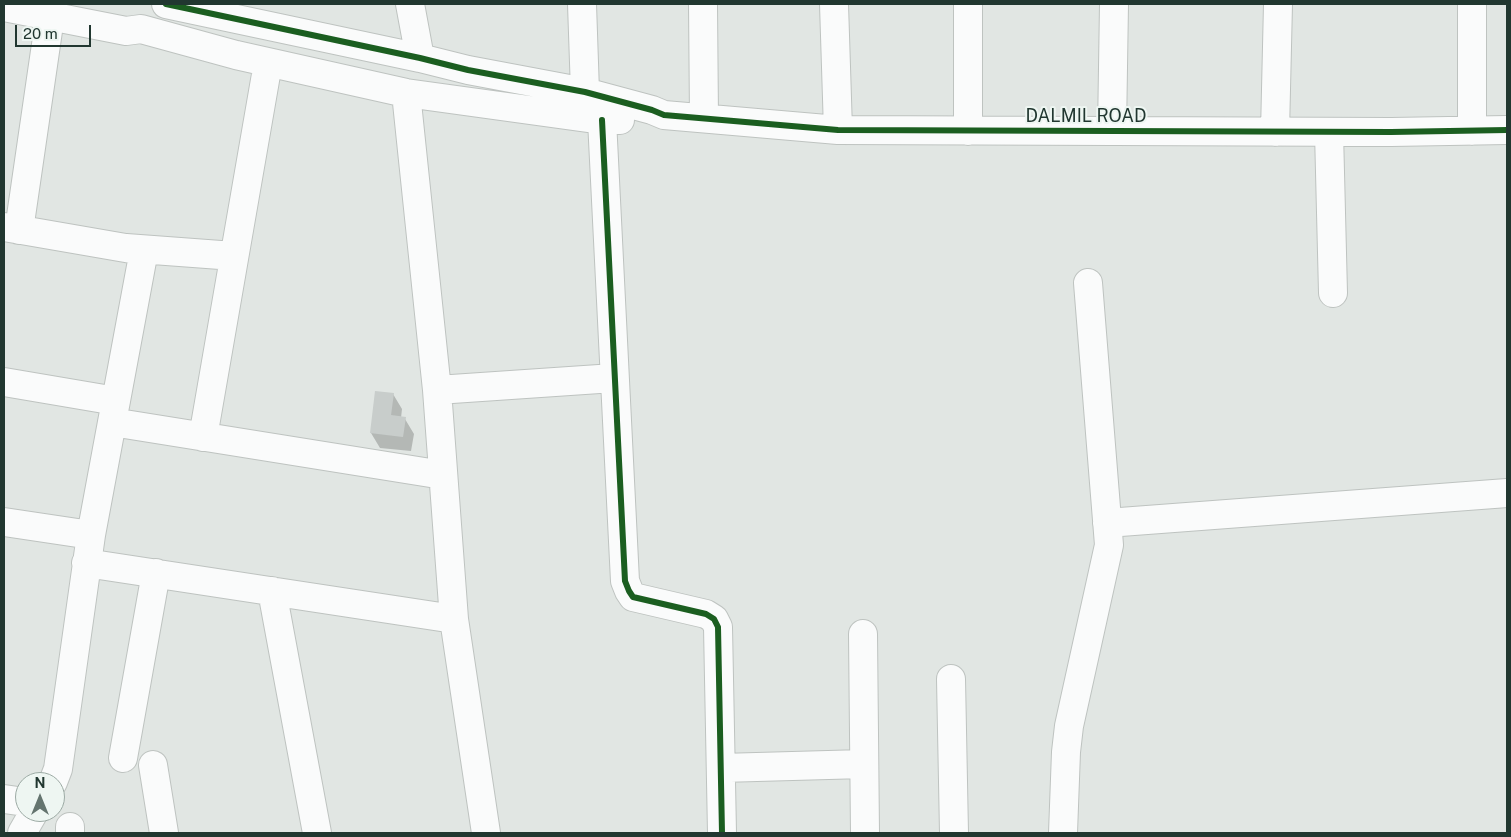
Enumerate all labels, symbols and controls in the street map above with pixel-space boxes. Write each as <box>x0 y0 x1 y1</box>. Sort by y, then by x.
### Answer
scale bar <box>18 15 94 47</box>
text: 20 m <box>23 25 58 42</box>
street label: DALMIL ROAD <box>1026 105 1146 127</box>
north arrow <box>15 772 65 822</box>
text: N <box>35 775 45 791</box>

